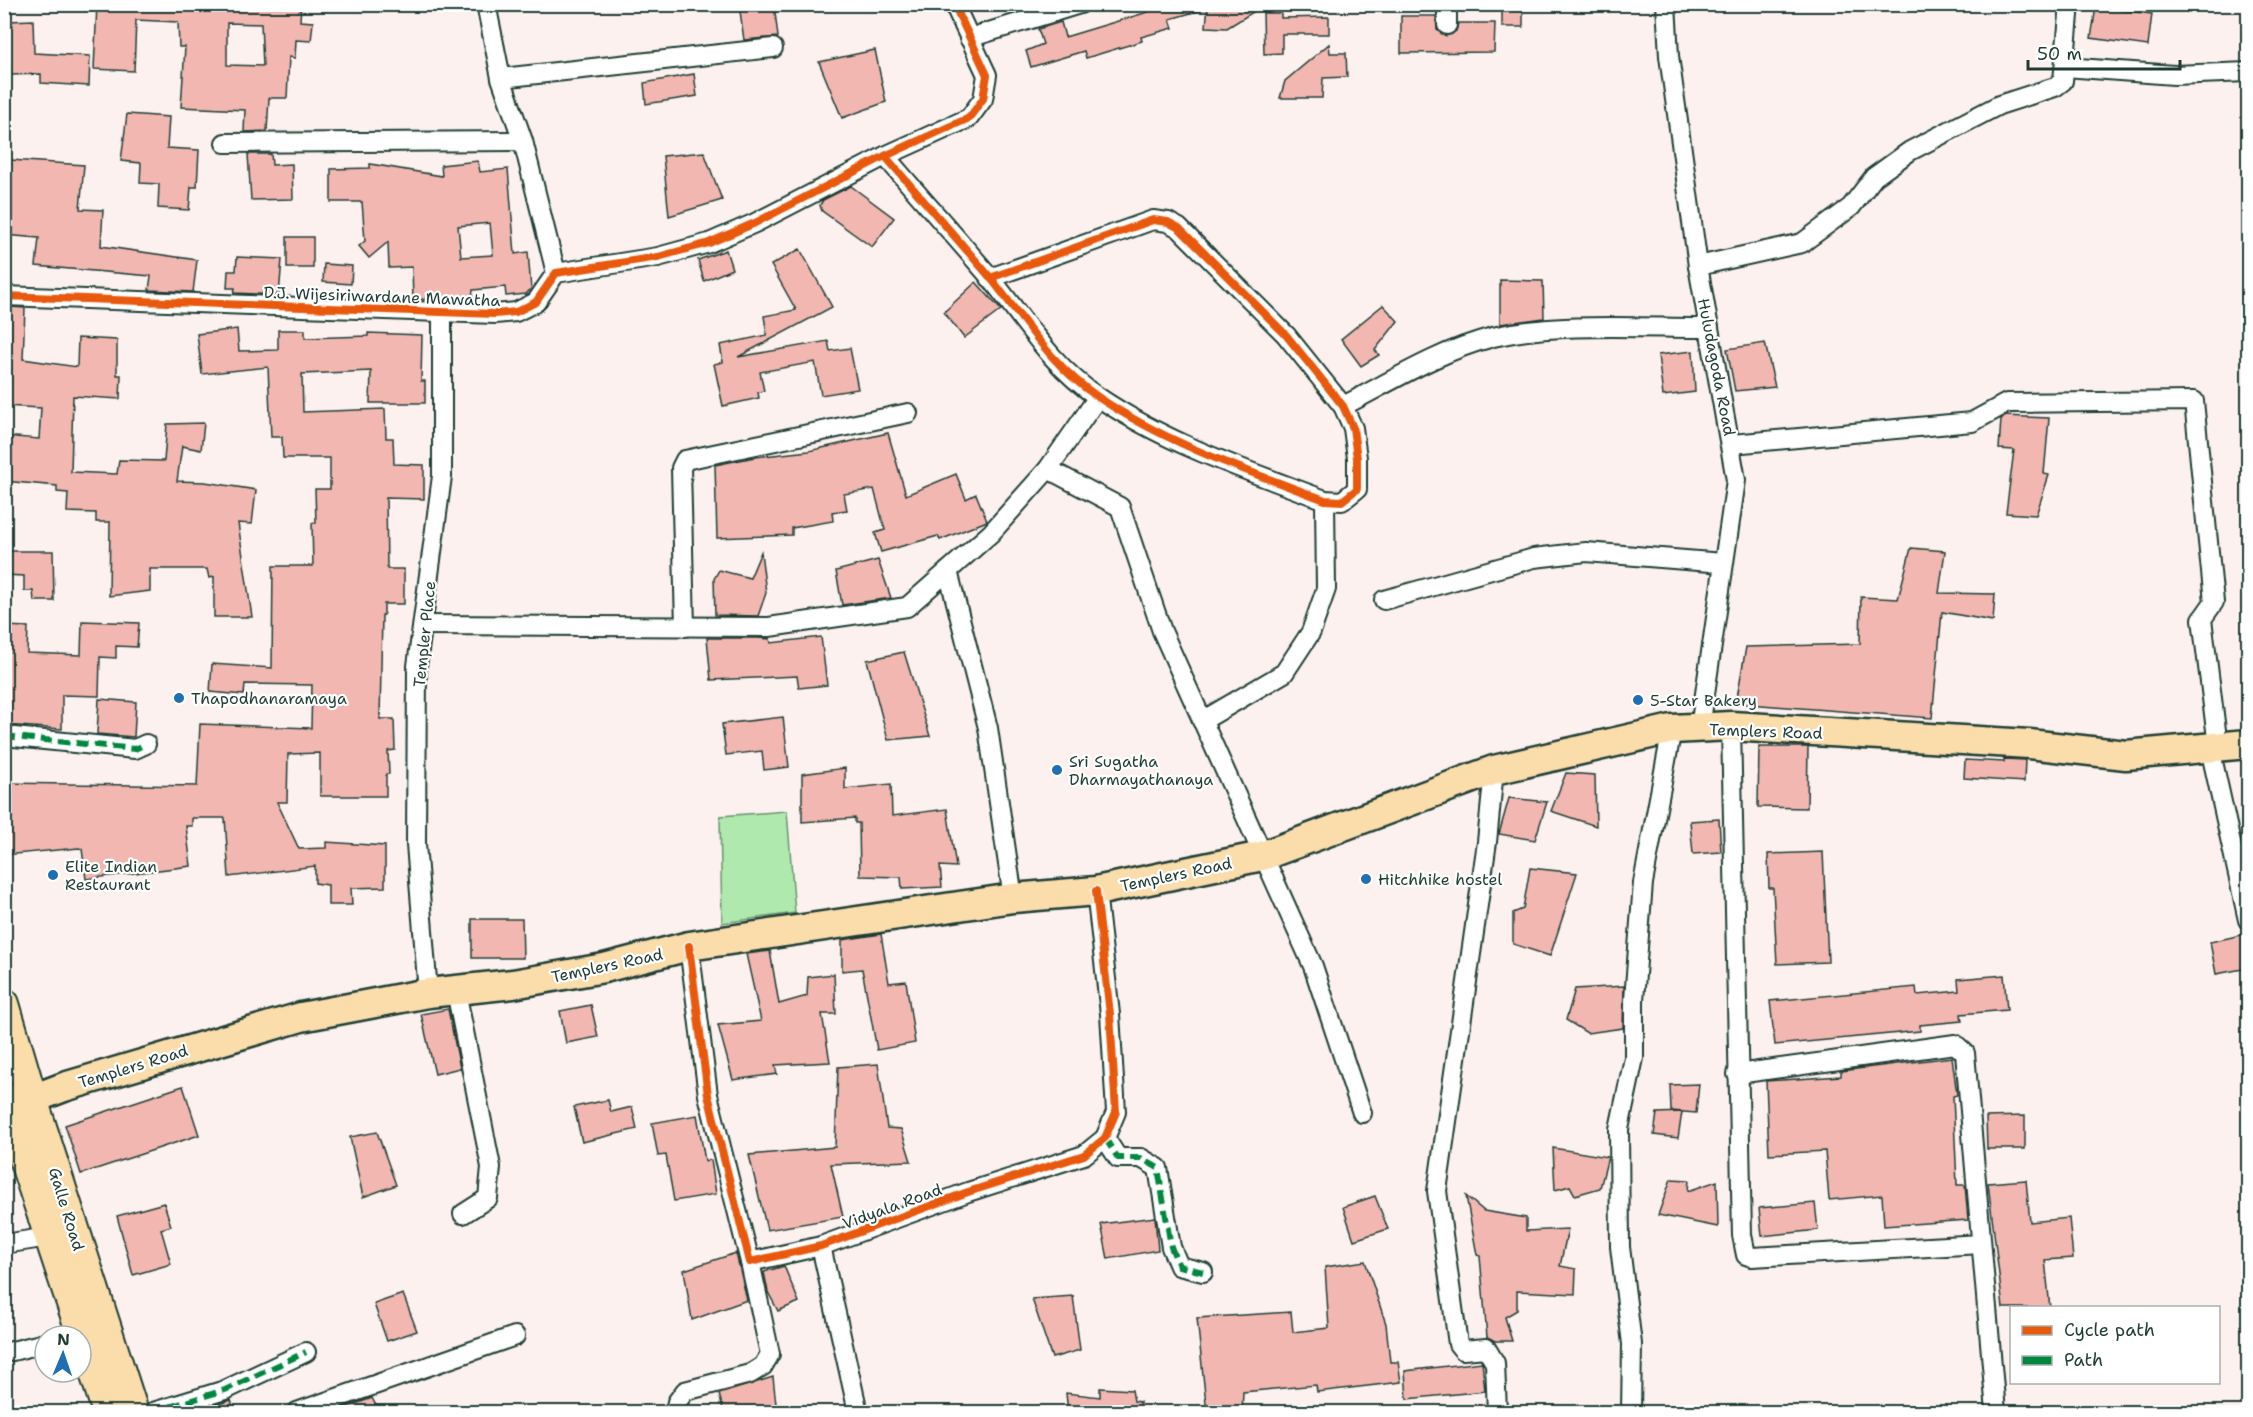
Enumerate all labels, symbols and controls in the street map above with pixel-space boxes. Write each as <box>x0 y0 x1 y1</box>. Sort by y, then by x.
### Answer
scale bar <box>2028 33 2180 71</box>
text: 50 m <box>2037 42 2082 66</box>
street label: D.J. Wijesiriwardane Mawatha <box>263 282 501 311</box>
street label: Huludagoda Road <box>1693 297 1740 438</box>
street label: Templer Place <box>408 580 441 688</box>
place label: Thapodhanaramaya <box>191 688 347 709</box>
place label: 5-Star Bakery <box>1650 690 1757 711</box>
marker: Thapodhanaramaya <box>172 691 186 705</box>
marker: 5-Star Bakery <box>1631 693 1645 707</box>
street label: Templers Road <box>1709 719 1823 744</box>
place label: Sri Sugatha Dharmayathanaya <box>1069 751 1213 790</box>
marker: Sri Sugatha Dharmayathanaya <box>1050 763 1064 777</box>
street label: Templers Road <box>1118 852 1234 897</box>
place label: Elite Indian Restaurant <box>65 856 157 895</box>
marker: Elite Indian Restaurant <box>46 868 60 882</box>
place label: Hitchhike hostel <box>1378 869 1503 890</box>
marker: Hitchhike hostel <box>1359 872 1373 886</box>
street label: Templers Road <box>549 943 665 988</box>
street label: Templers Road <box>76 1040 190 1093</box>
street label: Galle Road <box>44 1165 89 1253</box>
street label: Vidyala Road <box>840 1179 945 1234</box>
legend <box>2010 1306 2220 1384</box>
text: Cycle path <box>2064 1318 2155 1342</box>
north arrow <box>33 1324 93 1384</box>
text: N <box>57 1329 70 1350</box>
text: Path <box>2064 1348 2103 1372</box>

